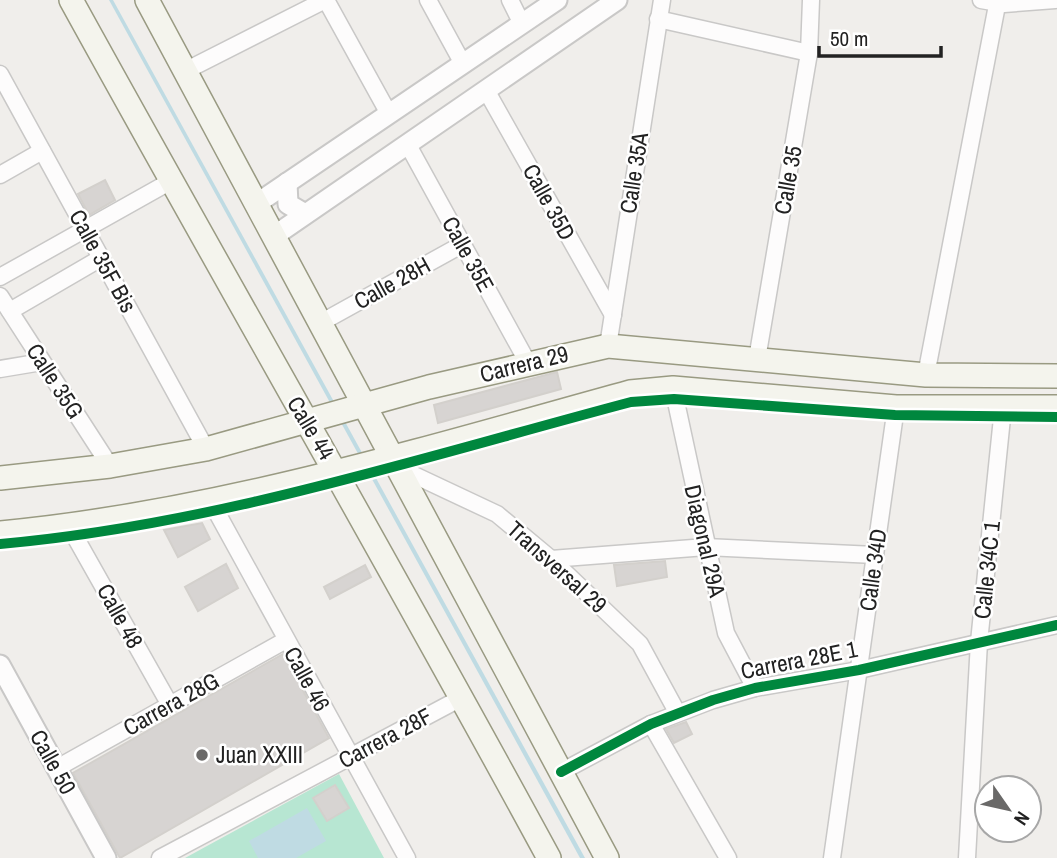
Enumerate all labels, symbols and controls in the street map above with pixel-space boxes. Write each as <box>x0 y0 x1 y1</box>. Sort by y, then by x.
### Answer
scale bar <box>819 14 942 58</box>
text: 50 m <box>830 24 868 53</box>
street label: Calle 35A <box>612 130 655 216</box>
street label: Calle 35 <box>766 143 809 217</box>
street label: Calle 35D <box>516 158 583 245</box>
street label: Calle 35F Bis <box>62 204 144 318</box>
street label: Calle 35E <box>435 210 502 297</box>
street label: Calle 28H <box>348 249 435 316</box>
street label: Calle 35G <box>20 337 91 424</box>
street label: Carrera 29 <box>476 338 571 389</box>
street label: Calle 44 <box>280 390 343 466</box>
street label: Diagonal 29A <box>678 482 734 600</box>
street label: Transversal 29 <box>501 514 614 620</box>
street label: Calle 34C 1 <box>966 519 1007 621</box>
street label: Calle 34D <box>851 527 894 613</box>
street label: Calle 48 <box>90 578 151 654</box>
street label: Carrera 28E 1 <box>738 633 861 686</box>
street label: Calle 46 <box>277 641 338 717</box>
street label: Carrera 28G <box>117 665 224 743</box>
street label: Carrera 28F <box>333 700 437 775</box>
street label: Calle 50 <box>23 724 84 800</box>
place label: Juan XXIII <box>216 739 303 770</box>
marker: Juan XXIII <box>194 747 210 763</box>
north arrow <box>973 774 1043 844</box>
text: N <box>1008 807 1036 830</box>

